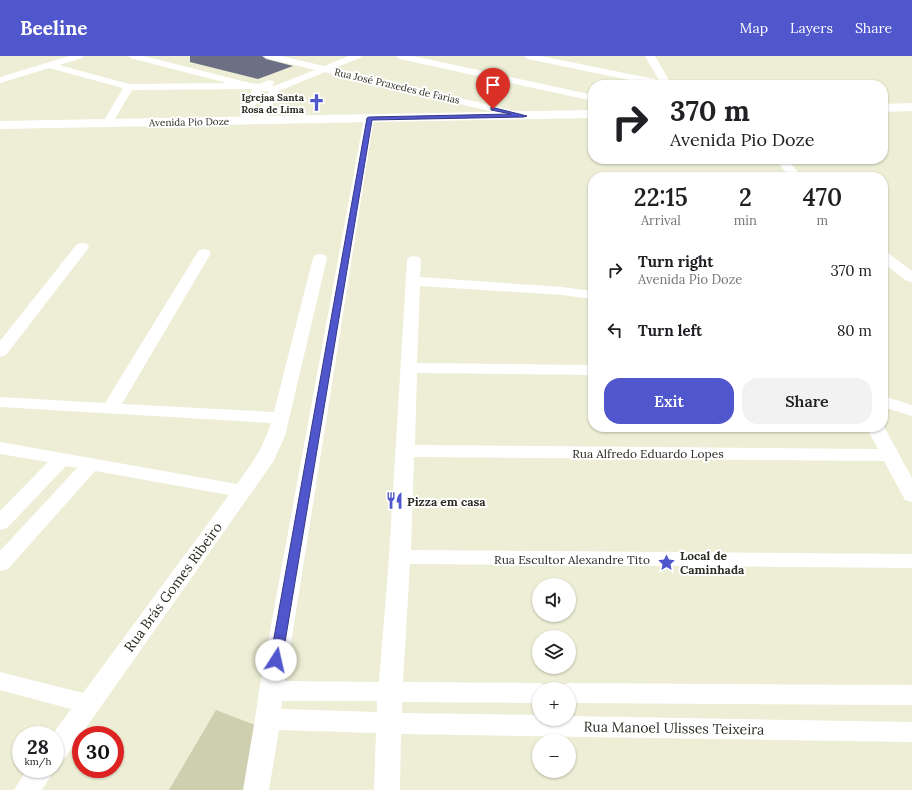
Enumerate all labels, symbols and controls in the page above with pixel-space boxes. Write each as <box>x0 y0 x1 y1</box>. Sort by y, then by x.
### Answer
text: Beeline <box>20 16 88 40</box>
text: Map <box>740 19 768 37</box>
text: Layers <box>790 19 833 37</box>
text: Share <box>855 19 892 37</box>
street label: Rua José Praxedes de Farias <box>333 65 461 107</box>
pin <box>476 68 510 109</box>
icon: arrive <box>482 74 504 96</box>
place label: Igrejaa Santa Rosa de Lima <box>241 91 305 116</box>
church icon: Igrejaa Santa Rosa de Lima <box>307 93 327 113</box>
text: 370 m <box>670 93 750 129</box>
icon: right <box>604 96 656 148</box>
street label: Avenida Pio Doze <box>148 115 230 129</box>
text: Avenida Pio Doze <box>670 128 814 151</box>
text: 22:15 <box>634 182 688 213</box>
text: 2 <box>739 182 752 213</box>
text: 470 <box>803 182 842 213</box>
text: Arrival <box>641 212 681 229</box>
text: min <box>734 212 757 229</box>
text: m <box>817 212 828 229</box>
text: Turn right <box>638 252 714 271</box>
icon: right <box>604 259 626 281</box>
text: 370 m <box>830 261 872 280</box>
text: Avenida Pio Doze <box>638 271 742 288</box>
icon: left <box>604 319 626 341</box>
text: Turn left <box>638 321 702 340</box>
text: 80 m <box>837 321 872 340</box>
button: Exit <box>604 378 734 424</box>
button: Share <box>742 378 872 424</box>
street label: Rua Alfredo Eduardo Lopes <box>572 446 724 461</box>
restaurant icon: Pizza em casa <box>384 491 404 511</box>
place label: Pizza em casa <box>407 494 486 509</box>
street label: Rua Brás Gomes Ribeiro <box>120 519 226 655</box>
place label: Local de Caminhada <box>680 548 745 577</box>
street label: Rua Escultor Alexandre Tito <box>494 552 650 567</box>
place icon: Local de Caminhada <box>657 552 677 572</box>
map controls <box>532 578 576 778</box>
button: sound <box>532 578 576 622</box>
button: layers <box>532 630 576 674</box>
position arrow <box>255 639 297 681</box>
button: + <box>532 682 576 726</box>
street label: Rua Manoel Ulisses Teixeira <box>583 717 765 739</box>
speed limit sign: 30 <box>72 726 124 778</box>
text: 28 <box>27 734 49 759</box>
button: − <box>532 734 576 778</box>
text: km/h <box>24 755 52 768</box>

